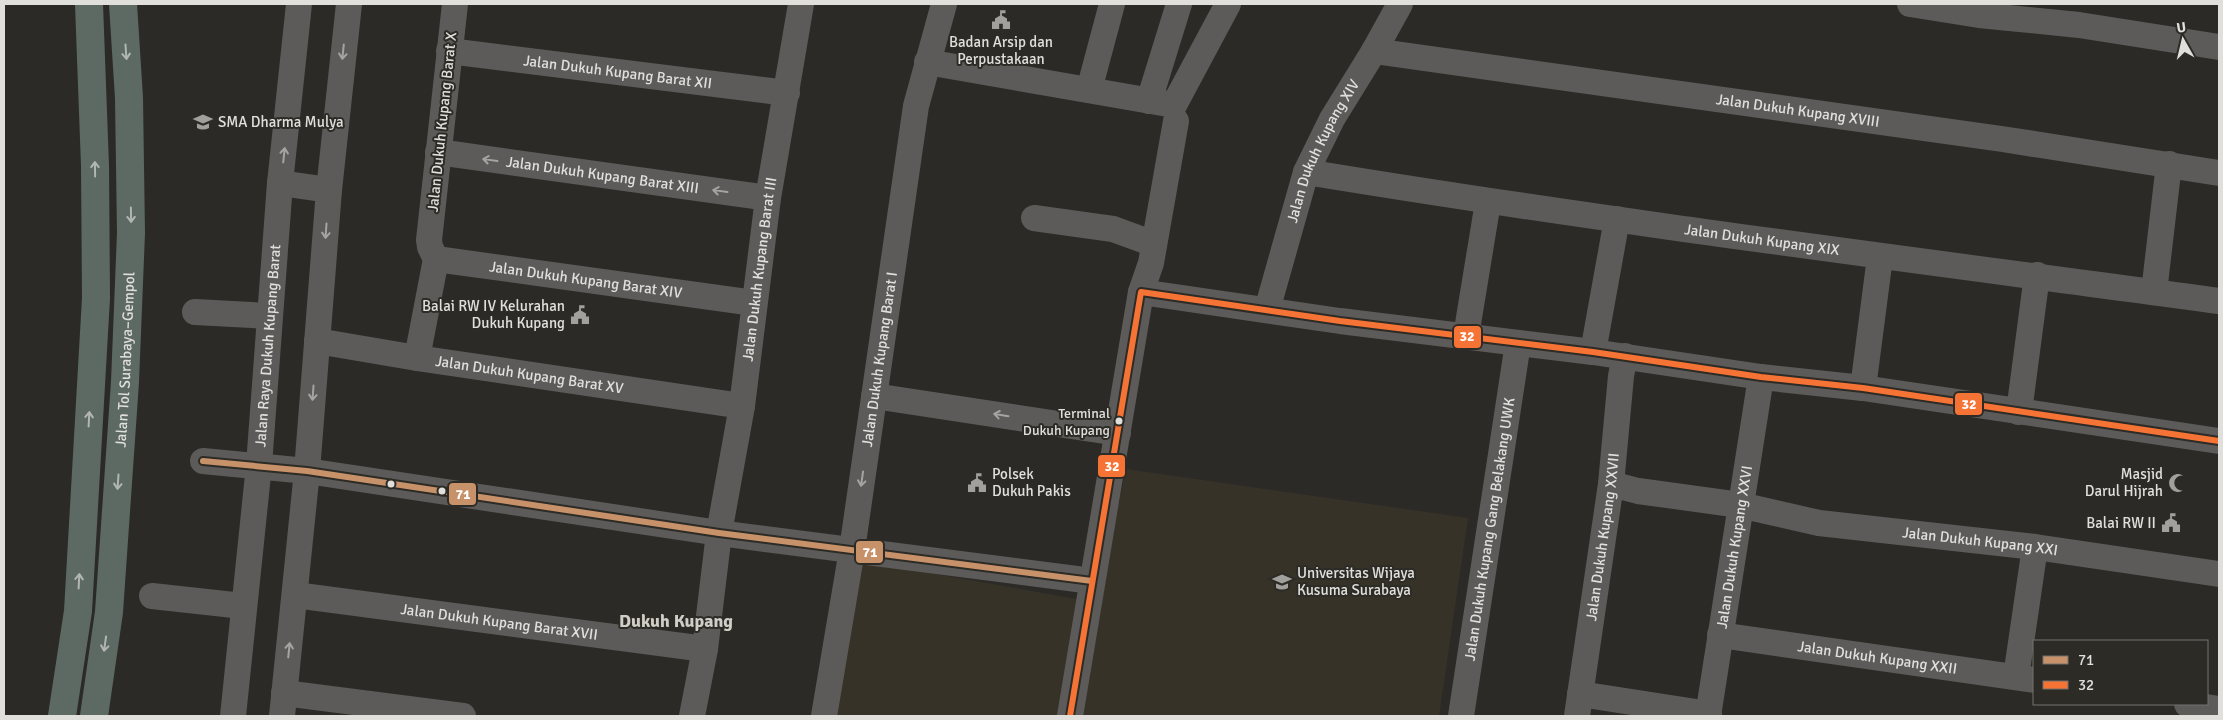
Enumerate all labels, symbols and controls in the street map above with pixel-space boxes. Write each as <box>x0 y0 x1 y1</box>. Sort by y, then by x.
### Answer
public building icon: Badan Arsip dan Perpustakaan <box>990 9 1012 31</box>
north arrow <box>2158 15 2208 65</box>
text: U <box>2175 19 2187 37</box>
street label: Jalan Dukuh Kupang Barat X <box>424 31 460 213</box>
place label: Badan Arsip dan Perpustakaan <box>949 33 1053 68</box>
one-way arrow <box>122 44 131 60</box>
one-way arrow <box>338 44 348 60</box>
street label: Jalan Dukuh Kupang Barat XII <box>522 51 713 93</box>
street label: Jalan Dukuh Kupang XIV <box>1283 76 1363 225</box>
street label: Jalan Dukuh Kupang XVIII <box>1715 90 1881 131</box>
school or university icon: SMA Dharma Mulya <box>192 111 214 133</box>
place label: SMA Dharma Mulya <box>218 113 344 131</box>
one-way arrow <box>279 148 289 164</box>
street label: Jalan Dukuh Kupang Barat XIII <box>505 153 700 197</box>
one-way arrow <box>482 154 498 164</box>
one-way arrow <box>90 162 100 178</box>
street label: Jalan Dukuh Kupang Barat III <box>739 176 780 362</box>
one-way arrow <box>712 186 728 196</box>
one-way arrow <box>126 207 135 223</box>
street label: Jalan Dukuh Kupang XIX <box>1683 220 1841 259</box>
one-way arrow <box>321 223 330 239</box>
street label: Jalan Raya Dukuh Kupang Barat <box>251 244 284 448</box>
street label: Jalan Dukuh Kupang Barat XIV <box>488 257 683 302</box>
street label: Jalan Tol Surabaya–Gempol <box>111 271 138 448</box>
street label: Jalan Dukuh Kupang Barat I <box>858 271 901 448</box>
place label: Balai RW IV Kelurahan Dukuh Kupang <box>422 297 565 332</box>
public building icon: Balai RW IV Kelurahan Dukuh Kupang <box>569 304 591 326</box>
line badge: 32 <box>1453 325 1482 349</box>
text: 32 <box>1459 328 1475 345</box>
street label: Jalan Dukuh Kupang Barat XV <box>434 352 625 397</box>
one-way arrow <box>308 385 318 401</box>
line badge: 32 <box>1954 392 1983 416</box>
street label: Jalan Dukuh Kupang Gang Belakang UWK <box>1461 396 1519 662</box>
text: 32 <box>1961 396 1977 413</box>
place label: Terminal Dukuh Kupang <box>1023 405 1110 439</box>
one-way arrow <box>993 410 1009 420</box>
one-way arrow <box>85 411 94 427</box>
marker: Terminal Dukuh Kupang <box>1114 416 1124 426</box>
street label: Jalan Dukuh Kupang XXVII <box>1582 452 1623 622</box>
line badge: 32 <box>1097 454 1126 478</box>
text: 32 <box>1104 458 1120 475</box>
street label: Jalan Dukuh Kupang XXVI <box>1713 464 1756 630</box>
place label: Polsek Dukuh Pakis <box>992 465 1071 500</box>
place label: Masjid Darul Hijrah <box>2085 465 2163 500</box>
one-way arrow <box>857 471 867 487</box>
public building icon: Polsek Dukuh Pakis <box>966 472 988 494</box>
mosque icon: Masjid Darul Hijrah <box>2167 472 2189 494</box>
one-way arrow <box>114 474 123 490</box>
unlabelled marker <box>386 479 396 489</box>
line badge: 71 <box>448 482 477 506</box>
unlabelled marker <box>437 486 447 496</box>
text: 71 <box>455 486 471 503</box>
public building icon: Balai RW II <box>2160 512 2182 534</box>
place label: Balai RW II <box>2086 514 2156 532</box>
street label: Jalan Dukuh Kupang XXI <box>1901 523 2059 559</box>
line badge: 71 <box>855 540 884 564</box>
text: 71 <box>862 544 878 561</box>
place label: Universitas Wijaya Kusuma Surabaya <box>1297 564 1415 599</box>
school or university icon: Universitas Wijaya Kusuma Surabaya <box>1271 571 1293 593</box>
one-way arrow <box>75 574 84 590</box>
street label: Jalan Dukuh Kupang Barat XVII <box>400 600 599 644</box>
district label: Dukuh Kupang <box>619 610 733 632</box>
one-way arrow <box>100 636 110 652</box>
street label: Jalan Dukuh Kupang XXII <box>1797 637 1958 678</box>
legend <box>2033 640 2208 705</box>
one-way arrow <box>284 643 294 659</box>
text: 71 <box>2078 651 2094 669</box>
text: 32 <box>2078 676 2094 694</box>

